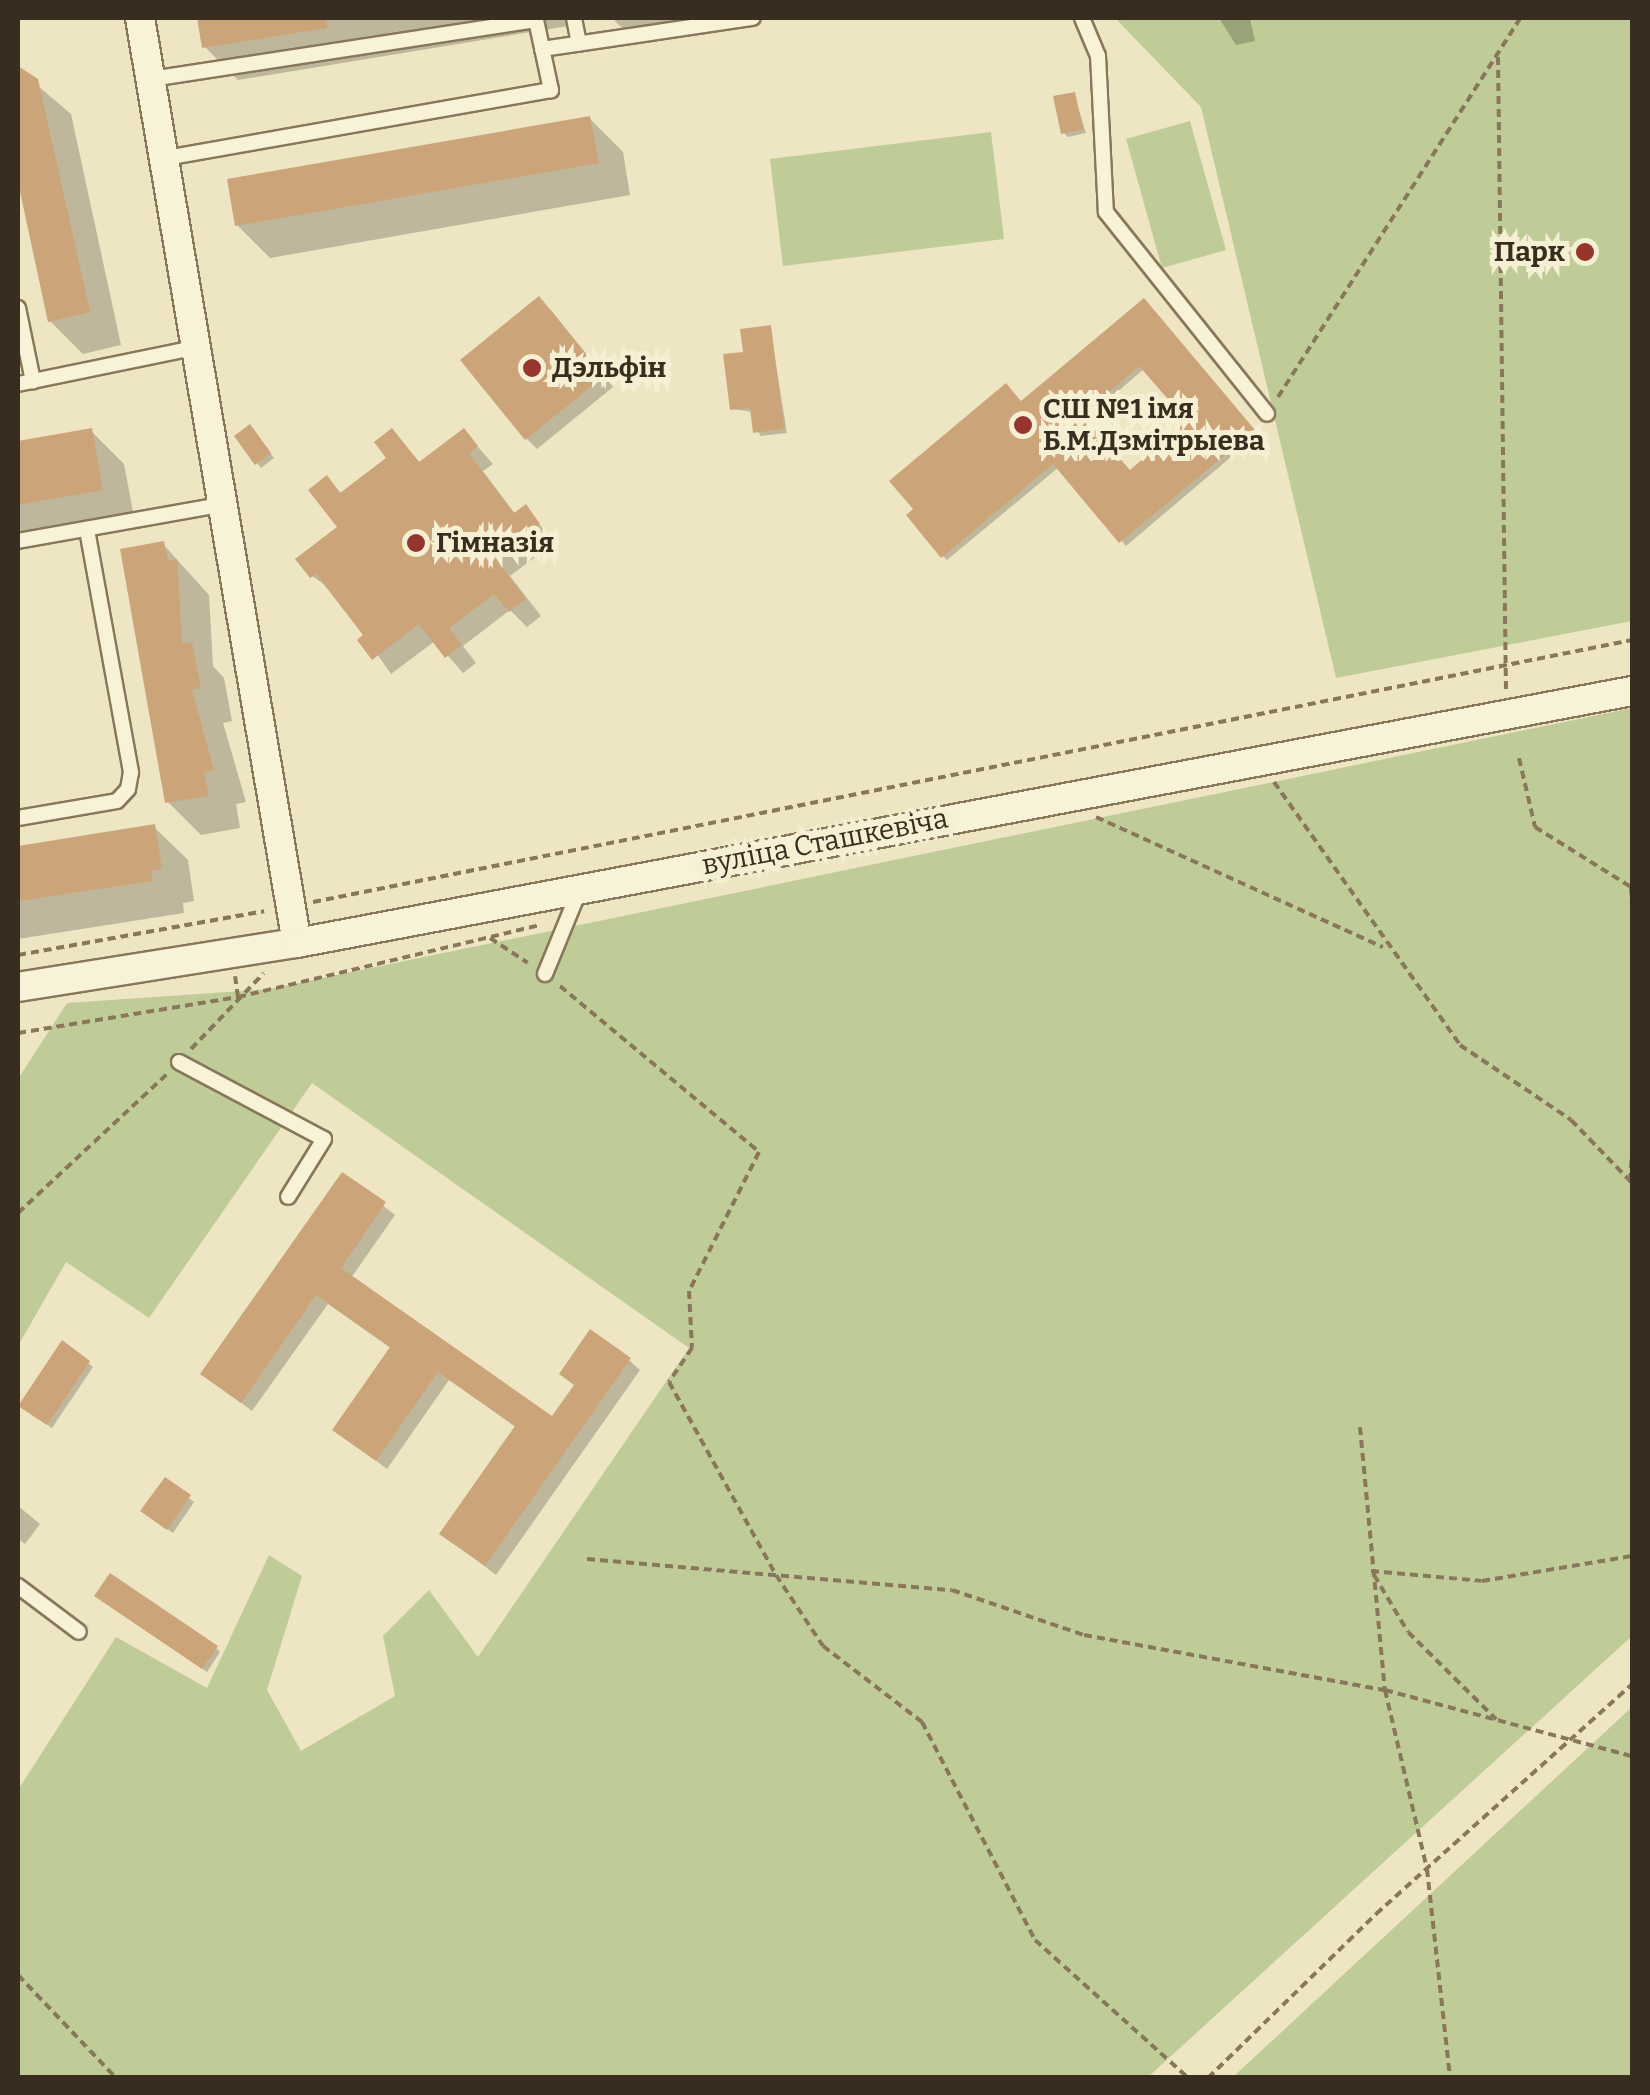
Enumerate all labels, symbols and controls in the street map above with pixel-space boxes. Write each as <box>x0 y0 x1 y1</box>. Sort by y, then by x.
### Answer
place label: Парк <box>1494 235 1565 269</box>
marker: Парк <box>1574 241 1596 263</box>
place label: Дэльфін <box>552 351 666 385</box>
marker: Дэльфін <box>521 357 543 379</box>
place label: СШ №1 імя Б.М.Дзмітрыева <box>1043 392 1265 458</box>
marker: СШ №1 імя Б.М.Дзмітрыева <box>1012 414 1034 436</box>
place label: Гімназія <box>436 526 554 560</box>
marker: Гімназія <box>405 532 427 554</box>
street label: вуліца Сташкевіча <box>699 802 951 882</box>

